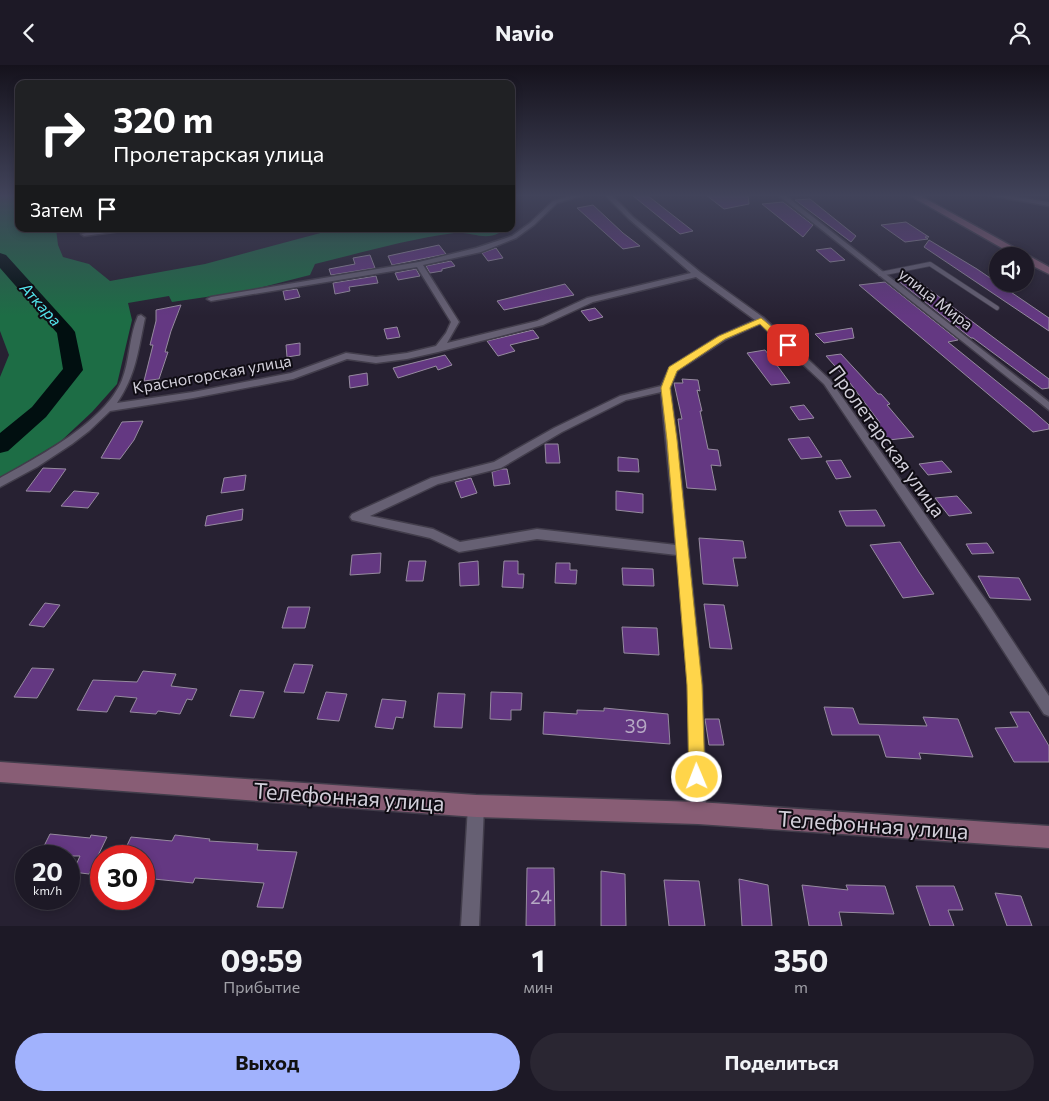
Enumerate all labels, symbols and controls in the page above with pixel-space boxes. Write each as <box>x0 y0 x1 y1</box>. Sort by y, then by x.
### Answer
icon: back <box>15 19 43 47</box>
text: Navio <box>495 19 554 46</box>
icon: person <box>1006 19 1034 47</box>
text: 320 m <box>113 97 213 140</box>
icon: right <box>30 100 95 165</box>
text: Пролетарская улица <box>113 140 324 167</box>
icon: arrive <box>93 195 121 223</box>
text: Затем <box>30 198 83 221</box>
map controls <box>989 247 1034 292</box>
button: sound <box>989 247 1034 292</box>
street label: улица Мира <box>895 264 977 333</box>
water label: Аткара <box>16 277 66 329</box>
pin <box>767 324 809 366</box>
icon: arrive <box>774 331 802 359</box>
street label: Красногорская улица <box>131 350 293 397</box>
street label: Пролетарская улица <box>824 360 950 521</box>
house number: 39 <box>625 714 647 737</box>
position arrow <box>670 750 722 802</box>
street label: Телефонная улица <box>253 776 445 817</box>
street label: Телефонная улица <box>777 804 969 845</box>
speed limit sign: 30 <box>90 845 155 910</box>
text: 20 <box>32 856 63 886</box>
text: km/h <box>33 883 62 897</box>
house number: 24 <box>530 885 552 908</box>
text: 09:59 <box>221 941 303 978</box>
text: 1 <box>531 941 545 978</box>
text: 350 <box>774 941 828 978</box>
text: Прибытие <box>223 977 300 996</box>
text: мин <box>523 977 553 996</box>
text: m <box>794 977 808 996</box>
button: Выход <box>15 1033 520 1091</box>
button: Поделиться <box>530 1033 1034 1091</box>

